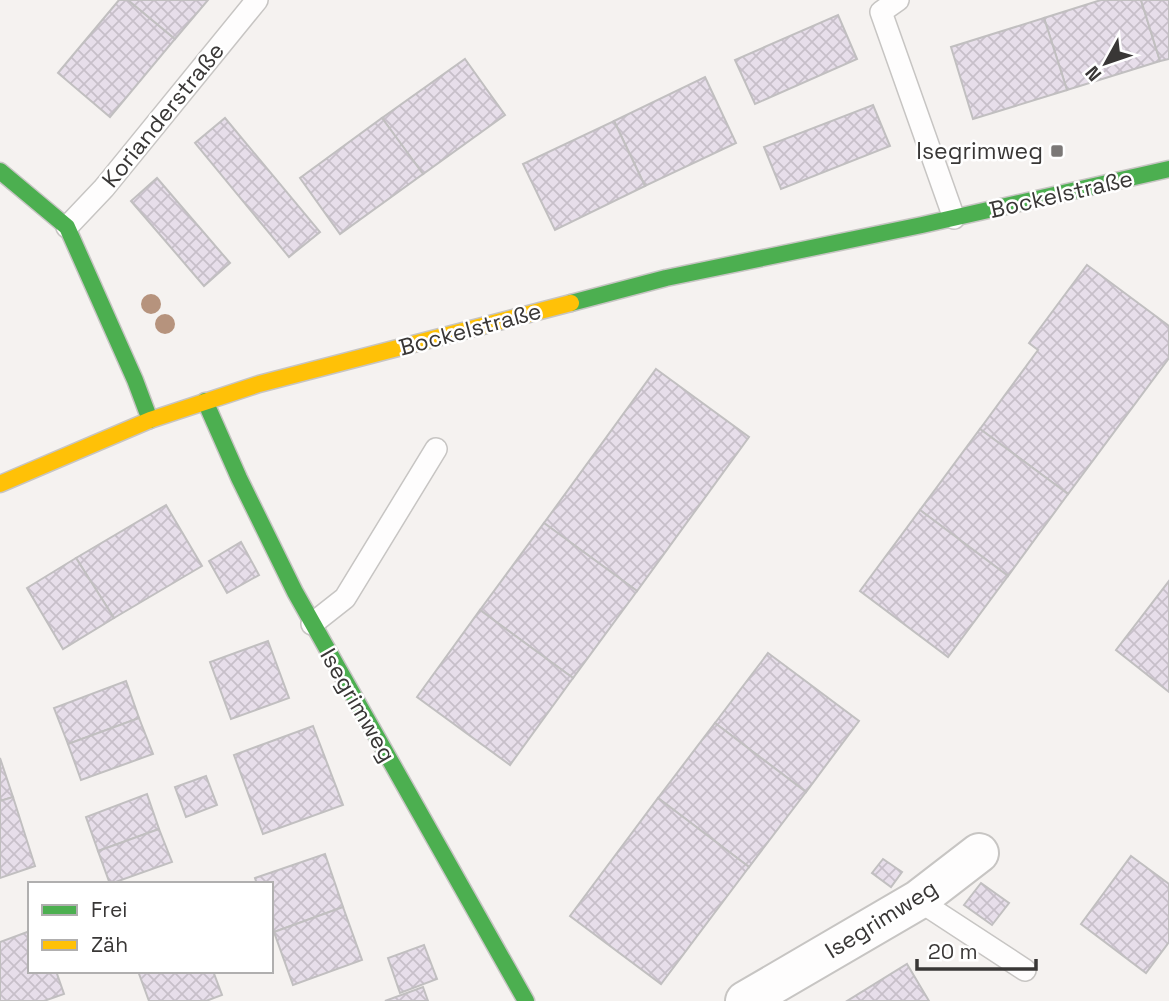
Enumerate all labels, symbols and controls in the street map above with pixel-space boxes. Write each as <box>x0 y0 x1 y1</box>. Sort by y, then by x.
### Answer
north arrow <box>1071 28 1141 98</box>
street label: Korianderstraße <box>95 36 231 194</box>
text: N <box>1080 61 1107 87</box>
place label: Isegrimweg <box>916 136 1043 166</box>
marker: Isegrimweg <box>1049 143 1065 159</box>
street label: Bockelstraße <box>986 163 1136 225</box>
street label: Bockelstraße <box>396 296 544 362</box>
street label: Isegrimweg <box>313 643 403 767</box>
street label: Isegrimweg <box>819 873 943 965</box>
legend <box>28 882 273 973</box>
text: Frei <box>91 896 127 923</box>
scale bar <box>917 928 1036 972</box>
text: Zäh <box>91 931 128 958</box>
text: 20 m <box>928 938 978 965</box>

